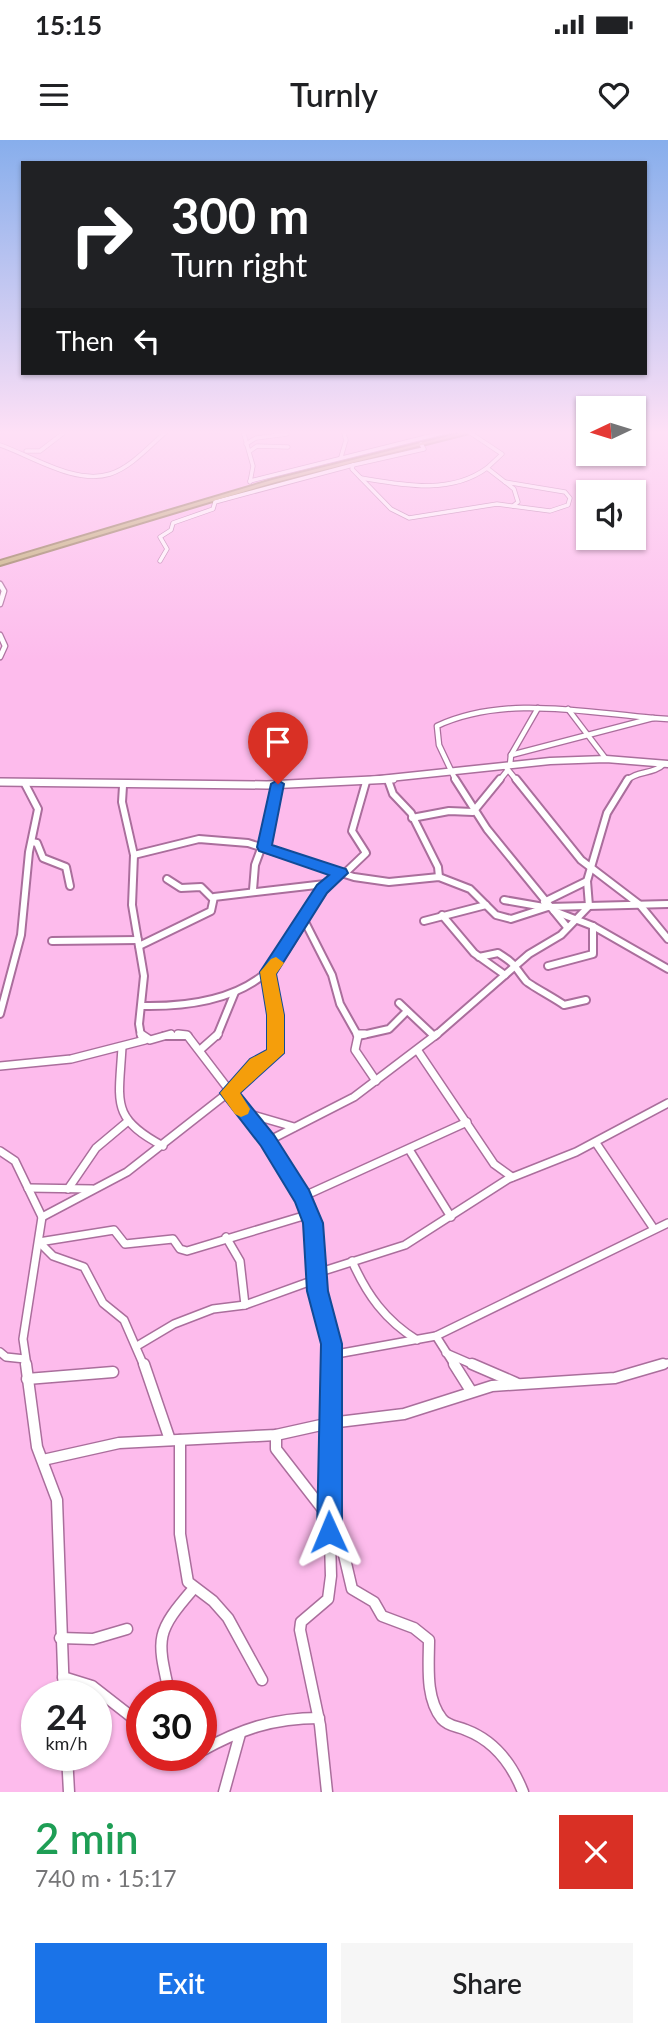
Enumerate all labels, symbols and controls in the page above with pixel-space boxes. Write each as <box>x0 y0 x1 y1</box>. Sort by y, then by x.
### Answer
text: 15:15 <box>35 9 102 41</box>
text: Turnly <box>290 75 378 114</box>
icon: menu <box>35 76 73 114</box>
icon: heart <box>595 76 633 114</box>
text: 300 m <box>171 186 309 244</box>
icon: right <box>56 189 147 280</box>
text: Turn right <box>171 245 307 284</box>
icon: left <box>128 322 166 360</box>
text: Then <box>56 325 114 357</box>
north arrow <box>576 396 646 466</box>
map controls <box>576 396 646 550</box>
button: sound <box>576 480 646 550</box>
pin <box>248 712 308 784</box>
icon: arrive <box>259 723 297 761</box>
position arrow <box>292 1495 366 1569</box>
speed limit sign: 30 <box>126 1680 217 1771</box>
text: 24 <box>46 1695 87 1737</box>
text: km/h <box>45 1732 88 1754</box>
text: 2 min <box>35 1813 139 1863</box>
button: close <box>559 1815 633 1889</box>
text: 740 m · 15:17 <box>35 1864 177 1892</box>
button: Exit <box>35 1943 327 2023</box>
button: Share <box>341 1943 633 2023</box>

